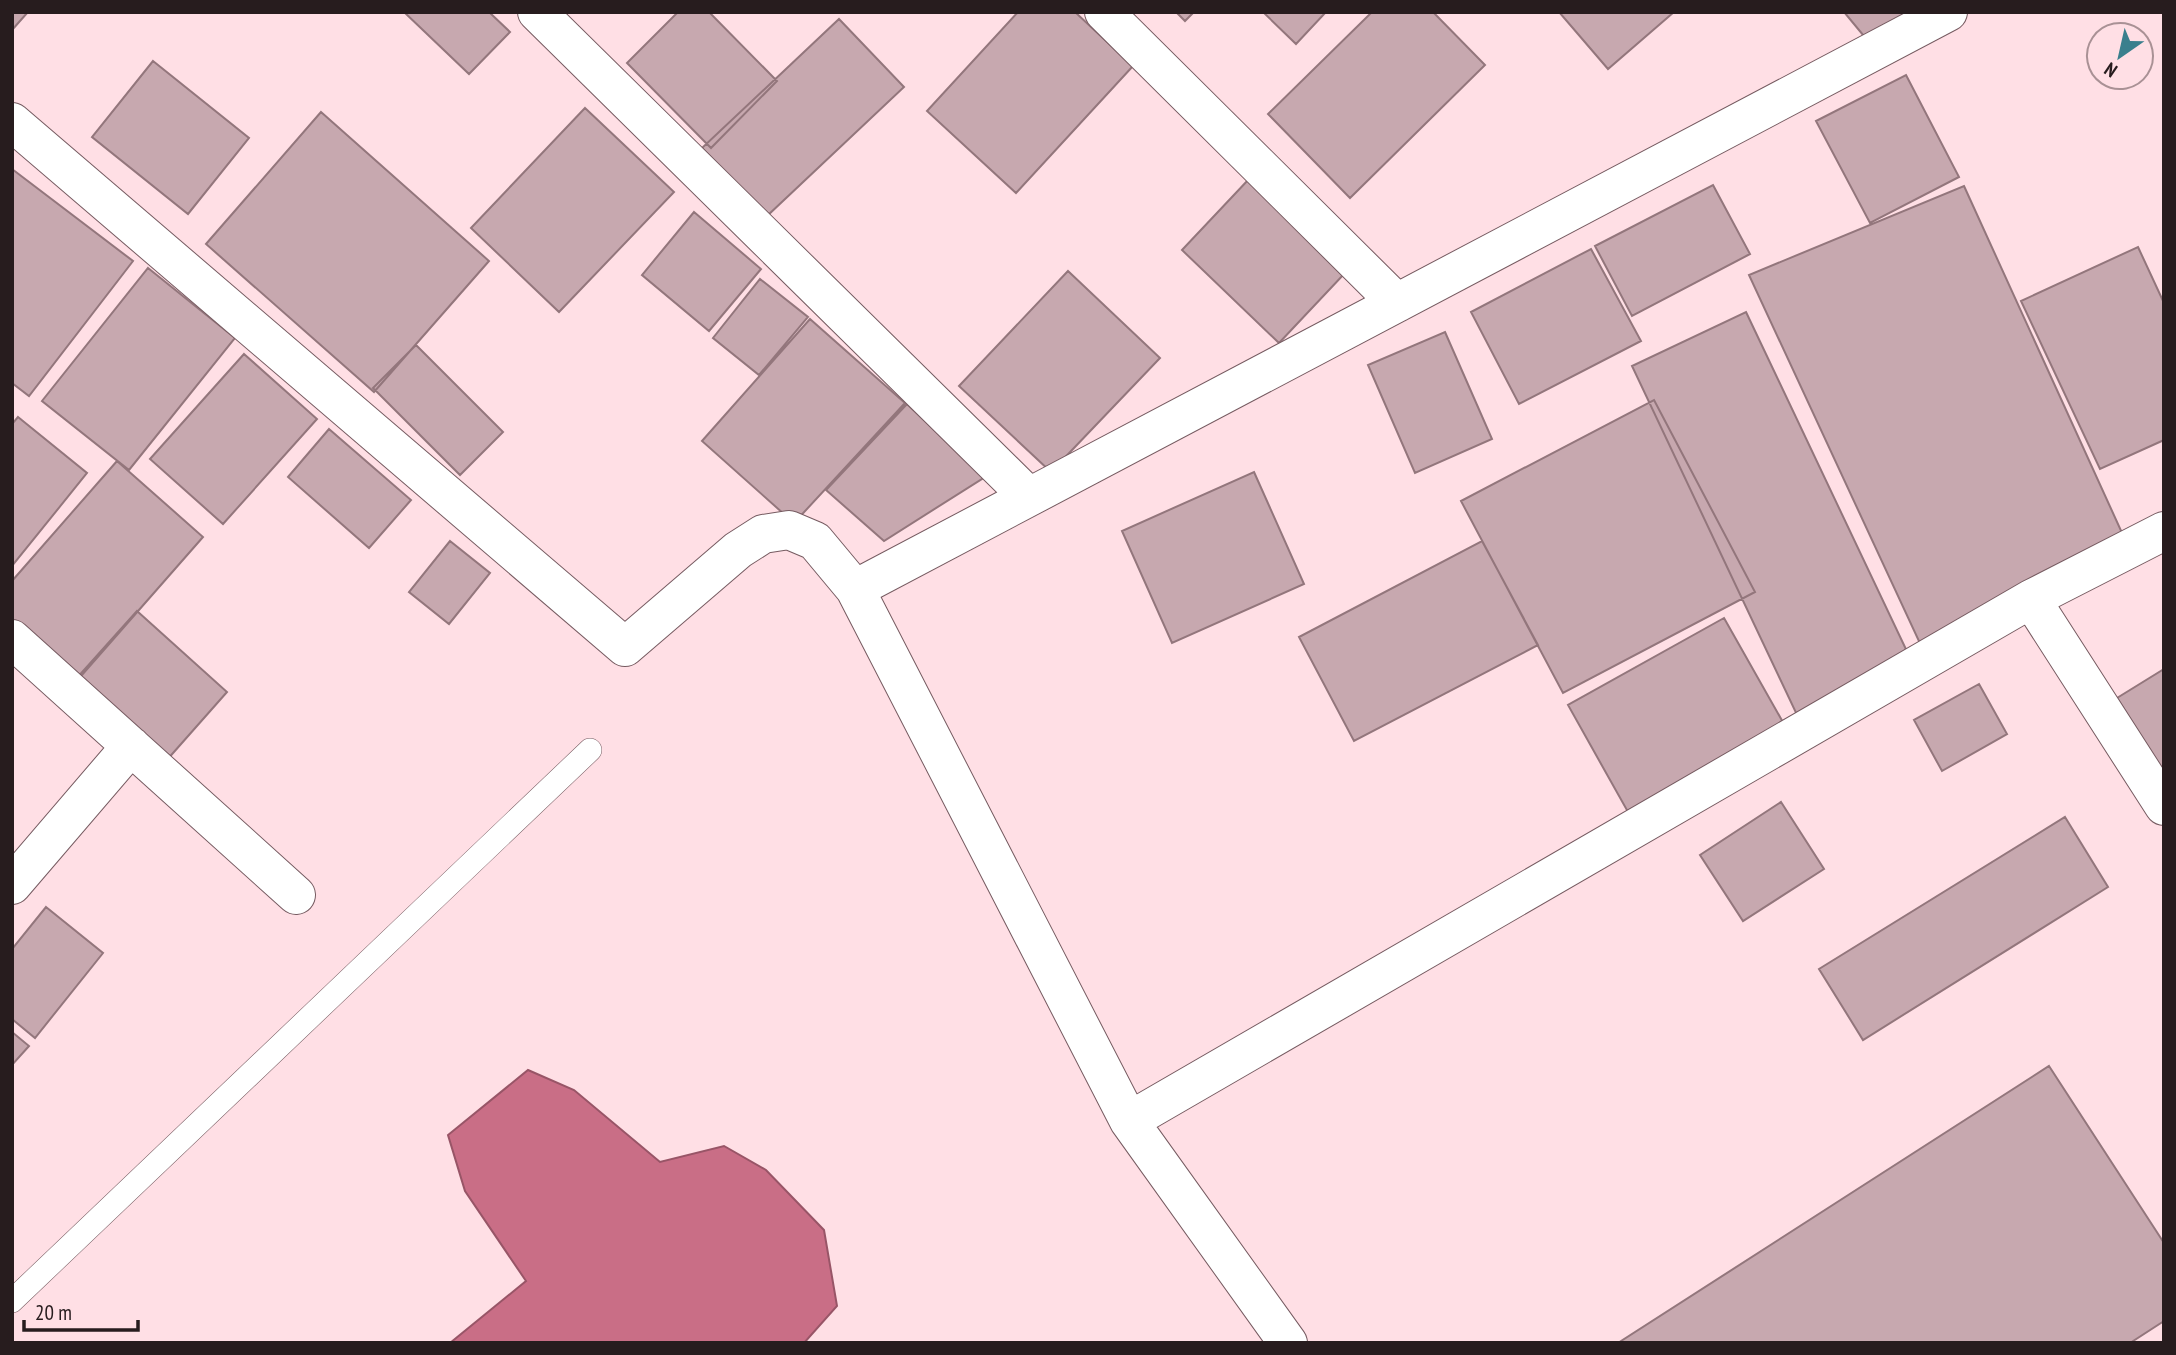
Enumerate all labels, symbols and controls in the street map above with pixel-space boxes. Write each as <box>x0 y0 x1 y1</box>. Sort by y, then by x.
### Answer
north arrow <box>2085 21 2155 91</box>
text: N <box>2100 57 2121 83</box>
scale bar <box>24 1288 138 1332</box>
text: 20 m <box>35 1299 72 1326</box>

